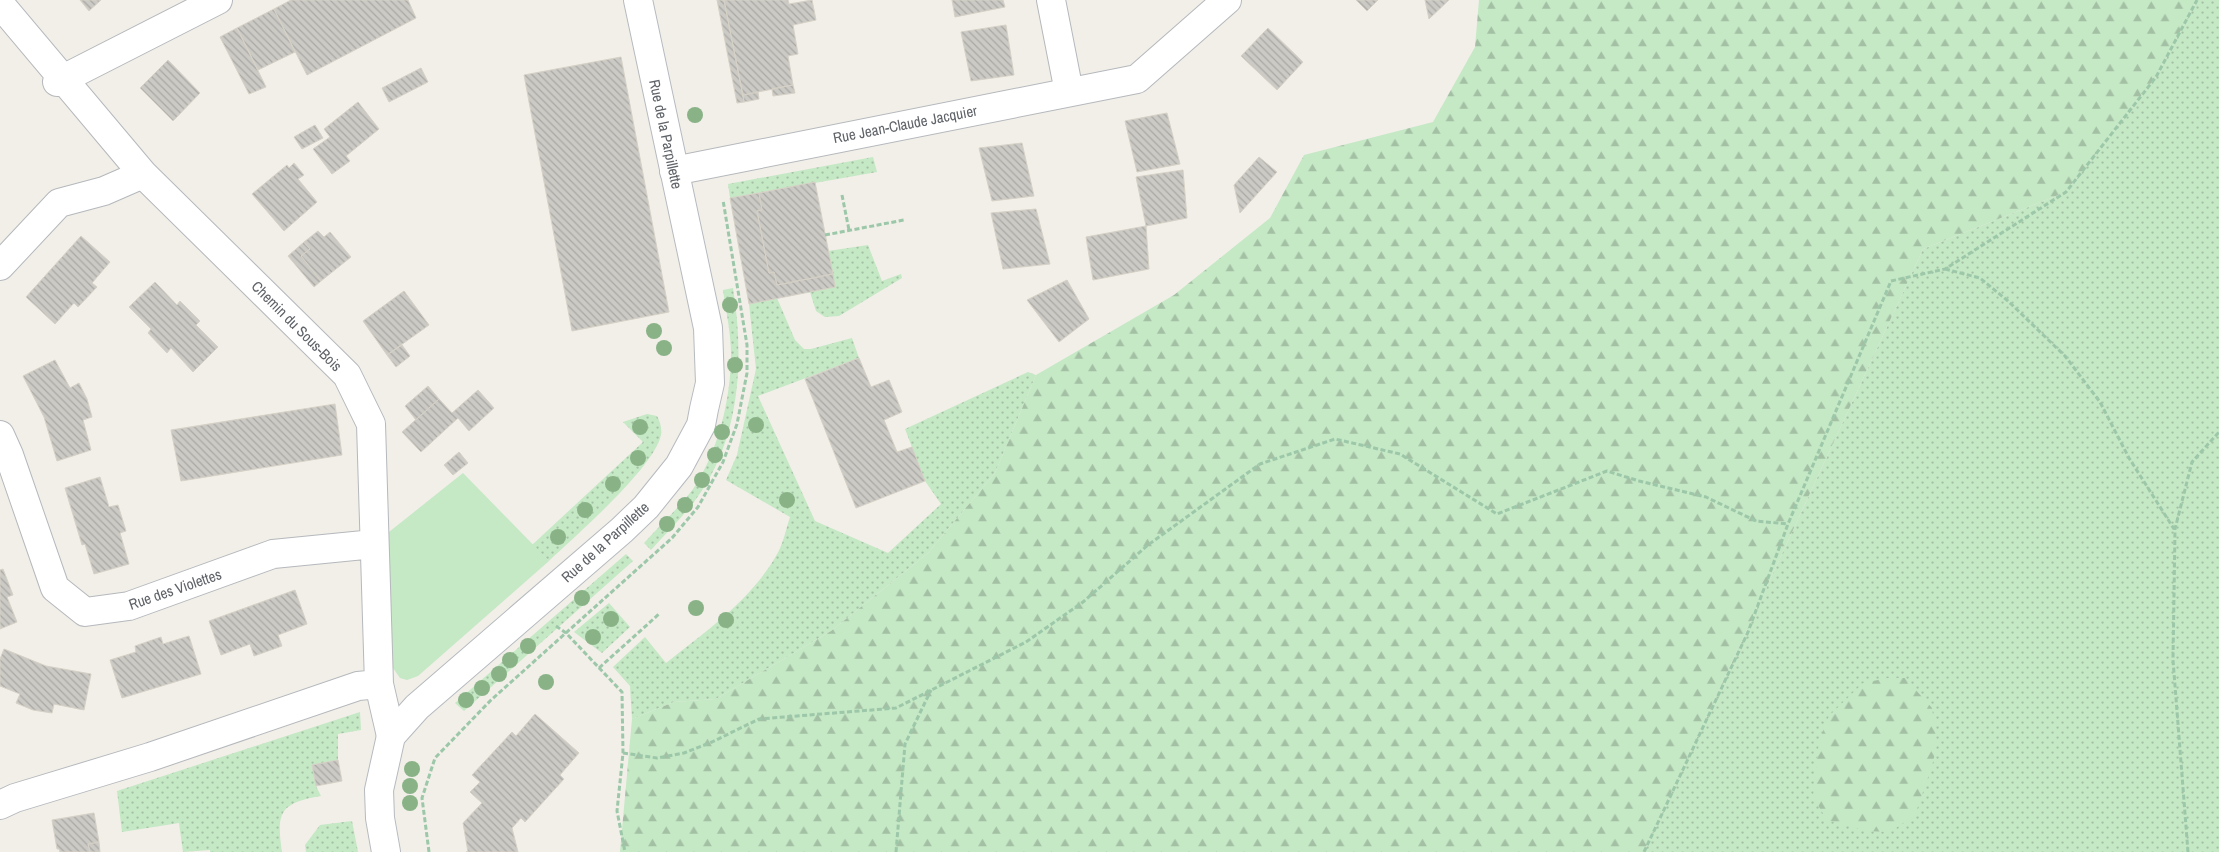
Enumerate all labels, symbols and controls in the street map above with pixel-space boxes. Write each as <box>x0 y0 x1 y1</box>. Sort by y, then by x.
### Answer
street label: Rue de la Parpillette <box>644 77 688 191</box>
street label: Rue Jean-Claude Jacquier <box>831 100 979 148</box>
street label: Chemin du Sous-Bois <box>247 276 347 376</box>
street label: Rue de la Parpillette <box>557 497 654 587</box>
street label: Rue des Violettes <box>126 563 224 615</box>

